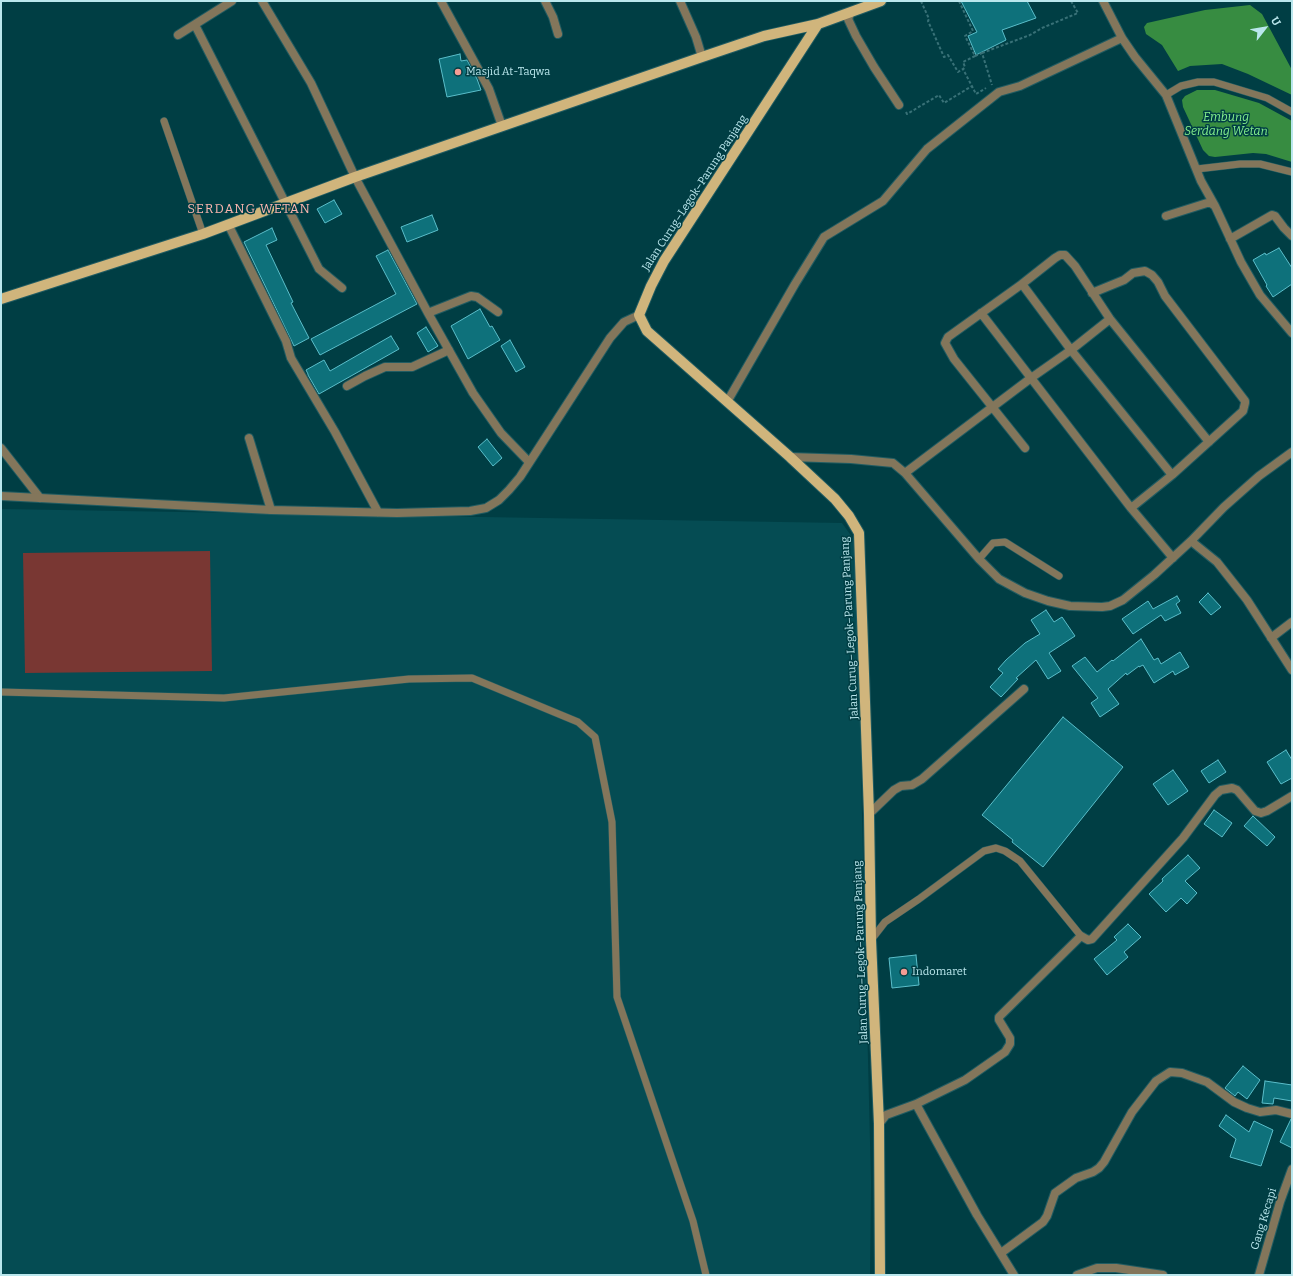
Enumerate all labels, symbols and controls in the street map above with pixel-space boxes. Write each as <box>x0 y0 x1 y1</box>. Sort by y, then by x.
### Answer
north arrow <box>1245 8 1285 48</box>
text: U <box>1268 15 1283 28</box>
place label: Masjid At-Taqwa <box>466 65 550 79</box>
marker: Masjid At-Taqwa <box>453 67 463 77</box>
water label: Embung Serdang Wetan <box>1184 111 1268 139</box>
street label: Jalan Curug–Legok–Parung Panjang <box>640 113 750 273</box>
district label: SERDANG WETAN <box>187 201 311 217</box>
street label: Jalan Curug–Legok–Parung Panjang <box>839 536 861 720</box>
street label: Jalan Curug–Legok–Parung Panjang <box>851 860 871 1044</box>
place label: Indomaret <box>912 965 967 979</box>
marker: Indomaret <box>899 967 909 977</box>
street label: Gang Kecapi <box>1248 1187 1280 1251</box>

